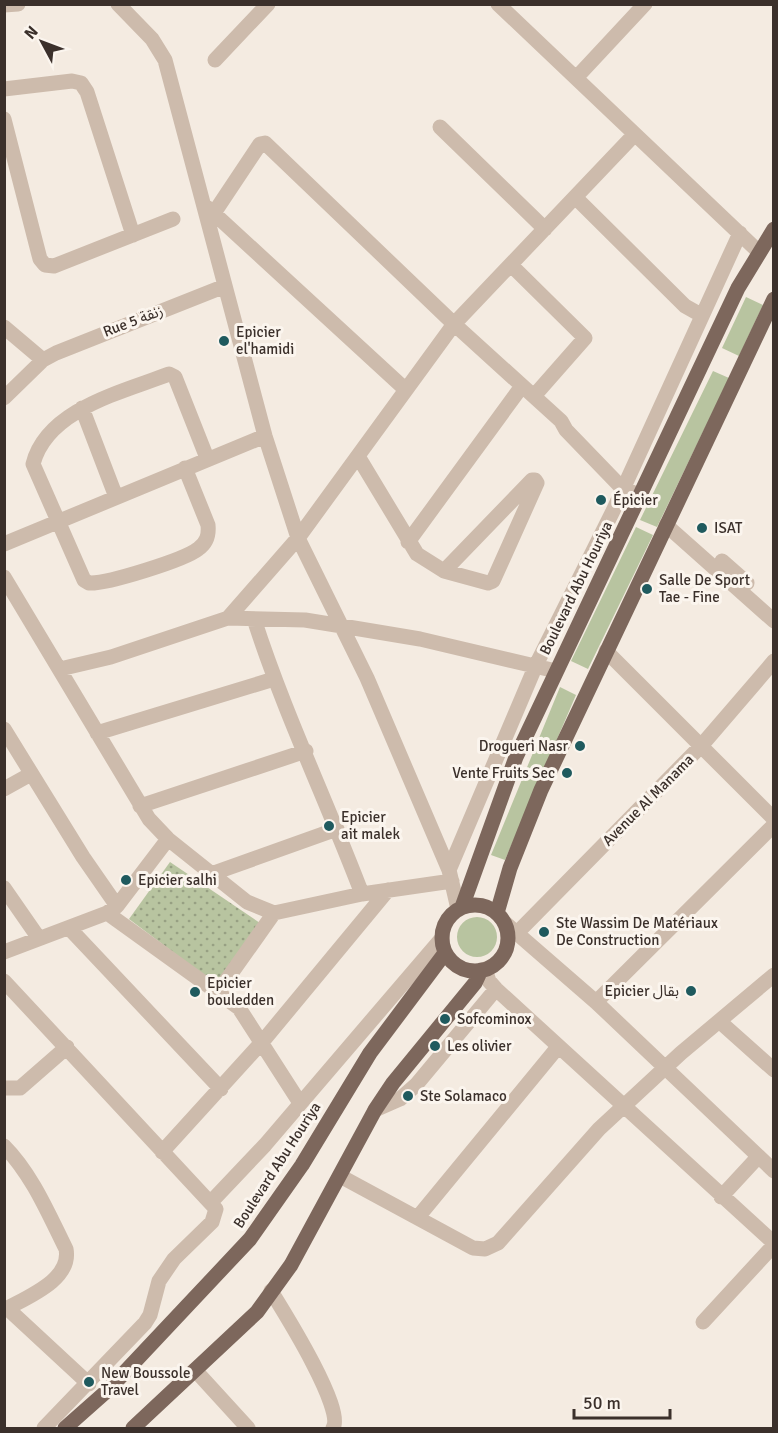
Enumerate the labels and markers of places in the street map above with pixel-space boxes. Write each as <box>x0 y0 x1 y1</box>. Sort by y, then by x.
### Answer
place label: Epicier el'hamidi <box>236 323 294 358</box>
marker: Epicier el'hamidi <box>217 334 231 348</box>
place label: Épicier <box>613 490 658 509</box>
marker: Épicier <box>594 493 608 507</box>
place label: ISAT <box>714 519 743 537</box>
marker: ISAT <box>695 521 709 535</box>
place label: Salle De Sport Tae - Fine <box>659 571 750 606</box>
marker: Salle De Sport Tae - Fine <box>640 582 654 596</box>
place label: Drogueri Nasr <box>479 737 568 755</box>
marker: Drogueri Nasr <box>573 739 587 753</box>
place label: Vente Fruits Sec <box>452 764 555 782</box>
marker: Vente Fruits Sec <box>560 766 574 780</box>
place label: Epicier ait malek <box>341 808 400 843</box>
marker: Epicier ait malek <box>322 819 336 833</box>
place label: Epicier salhi <box>138 871 217 889</box>
marker: Epicier salhi <box>119 873 133 887</box>
place label: Ste Wassim De Matériaux De Construction <box>556 914 718 949</box>
marker: Ste Wassim De Matériaux De Construction <box>537 925 551 939</box>
place label: Epicier bouledden <box>207 974 274 1009</box>
place label: Epicier بقال <box>605 982 679 1000</box>
marker: Epicier بقال <box>684 984 698 998</box>
marker: Epicier bouledden <box>188 985 202 999</box>
place label: Sofcominox <box>457 1010 531 1028</box>
marker: Sofcominox <box>438 1012 452 1026</box>
place label: Les olivier <box>447 1037 512 1055</box>
marker: Les olivier <box>428 1039 442 1053</box>
place label: Ste Solamaco <box>420 1087 507 1105</box>
marker: Ste Solamaco <box>401 1089 415 1103</box>
place label: New Boussole Travel <box>101 1364 190 1399</box>
marker: New Boussole Travel <box>82 1375 96 1389</box>

